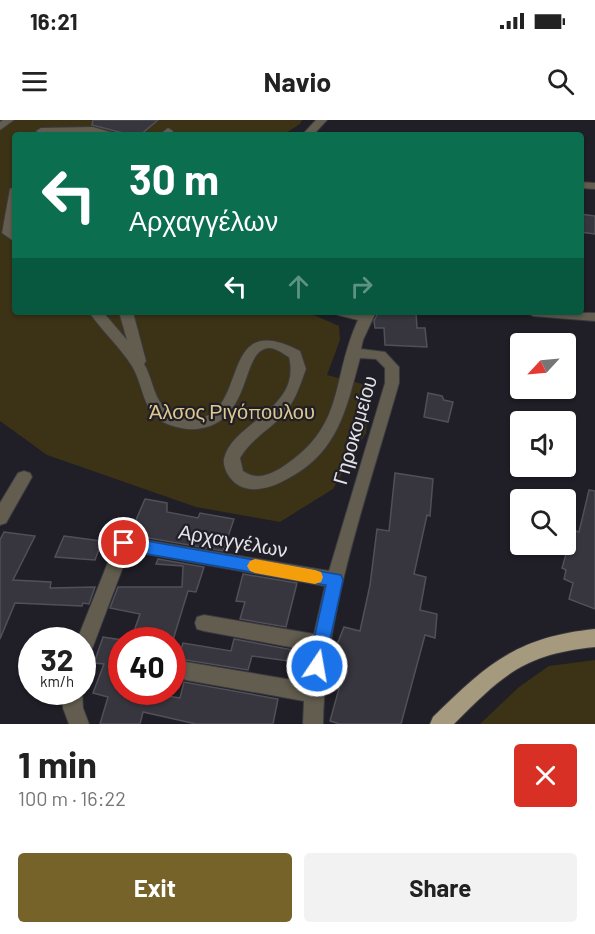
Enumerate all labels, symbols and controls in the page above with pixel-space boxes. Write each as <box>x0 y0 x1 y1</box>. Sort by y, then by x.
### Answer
text: 16:21 <box>30 8 78 34</box>
icon: menu <box>18 65 51 98</box>
text: Navio <box>264 65 331 97</box>
icon: search <box>544 65 577 98</box>
text: 30 m <box>129 153 219 203</box>
icon: left <box>30 156 108 234</box>
text: Αρχαγγέλων <box>129 204 278 236</box>
icon: left <box>219 270 252 303</box>
icon: ahead <box>282 270 315 303</box>
icon: right <box>345 270 378 303</box>
north arrow <box>510 333 576 399</box>
map controls <box>510 333 576 555</box>
street label: Γηροκομείου <box>327 373 381 487</box>
park label: Άλσος Ριγόπουλου <box>149 399 315 423</box>
button: sound <box>510 411 576 477</box>
button: search <box>510 489 576 555</box>
pin <box>98 517 149 568</box>
street label: Αρχαγγέλων <box>177 519 290 561</box>
icon: arrive <box>107 526 140 559</box>
speed limit sign: 40 <box>108 627 186 705</box>
position arrow <box>285 634 349 698</box>
text: 32 <box>41 641 74 677</box>
text: km/h <box>40 672 74 690</box>
text: 1 min <box>18 742 97 785</box>
button: close <box>514 744 577 807</box>
text: 100 m · 16:22 <box>18 786 126 810</box>
button: Exit <box>18 853 292 922</box>
button: Share <box>304 853 577 922</box>

